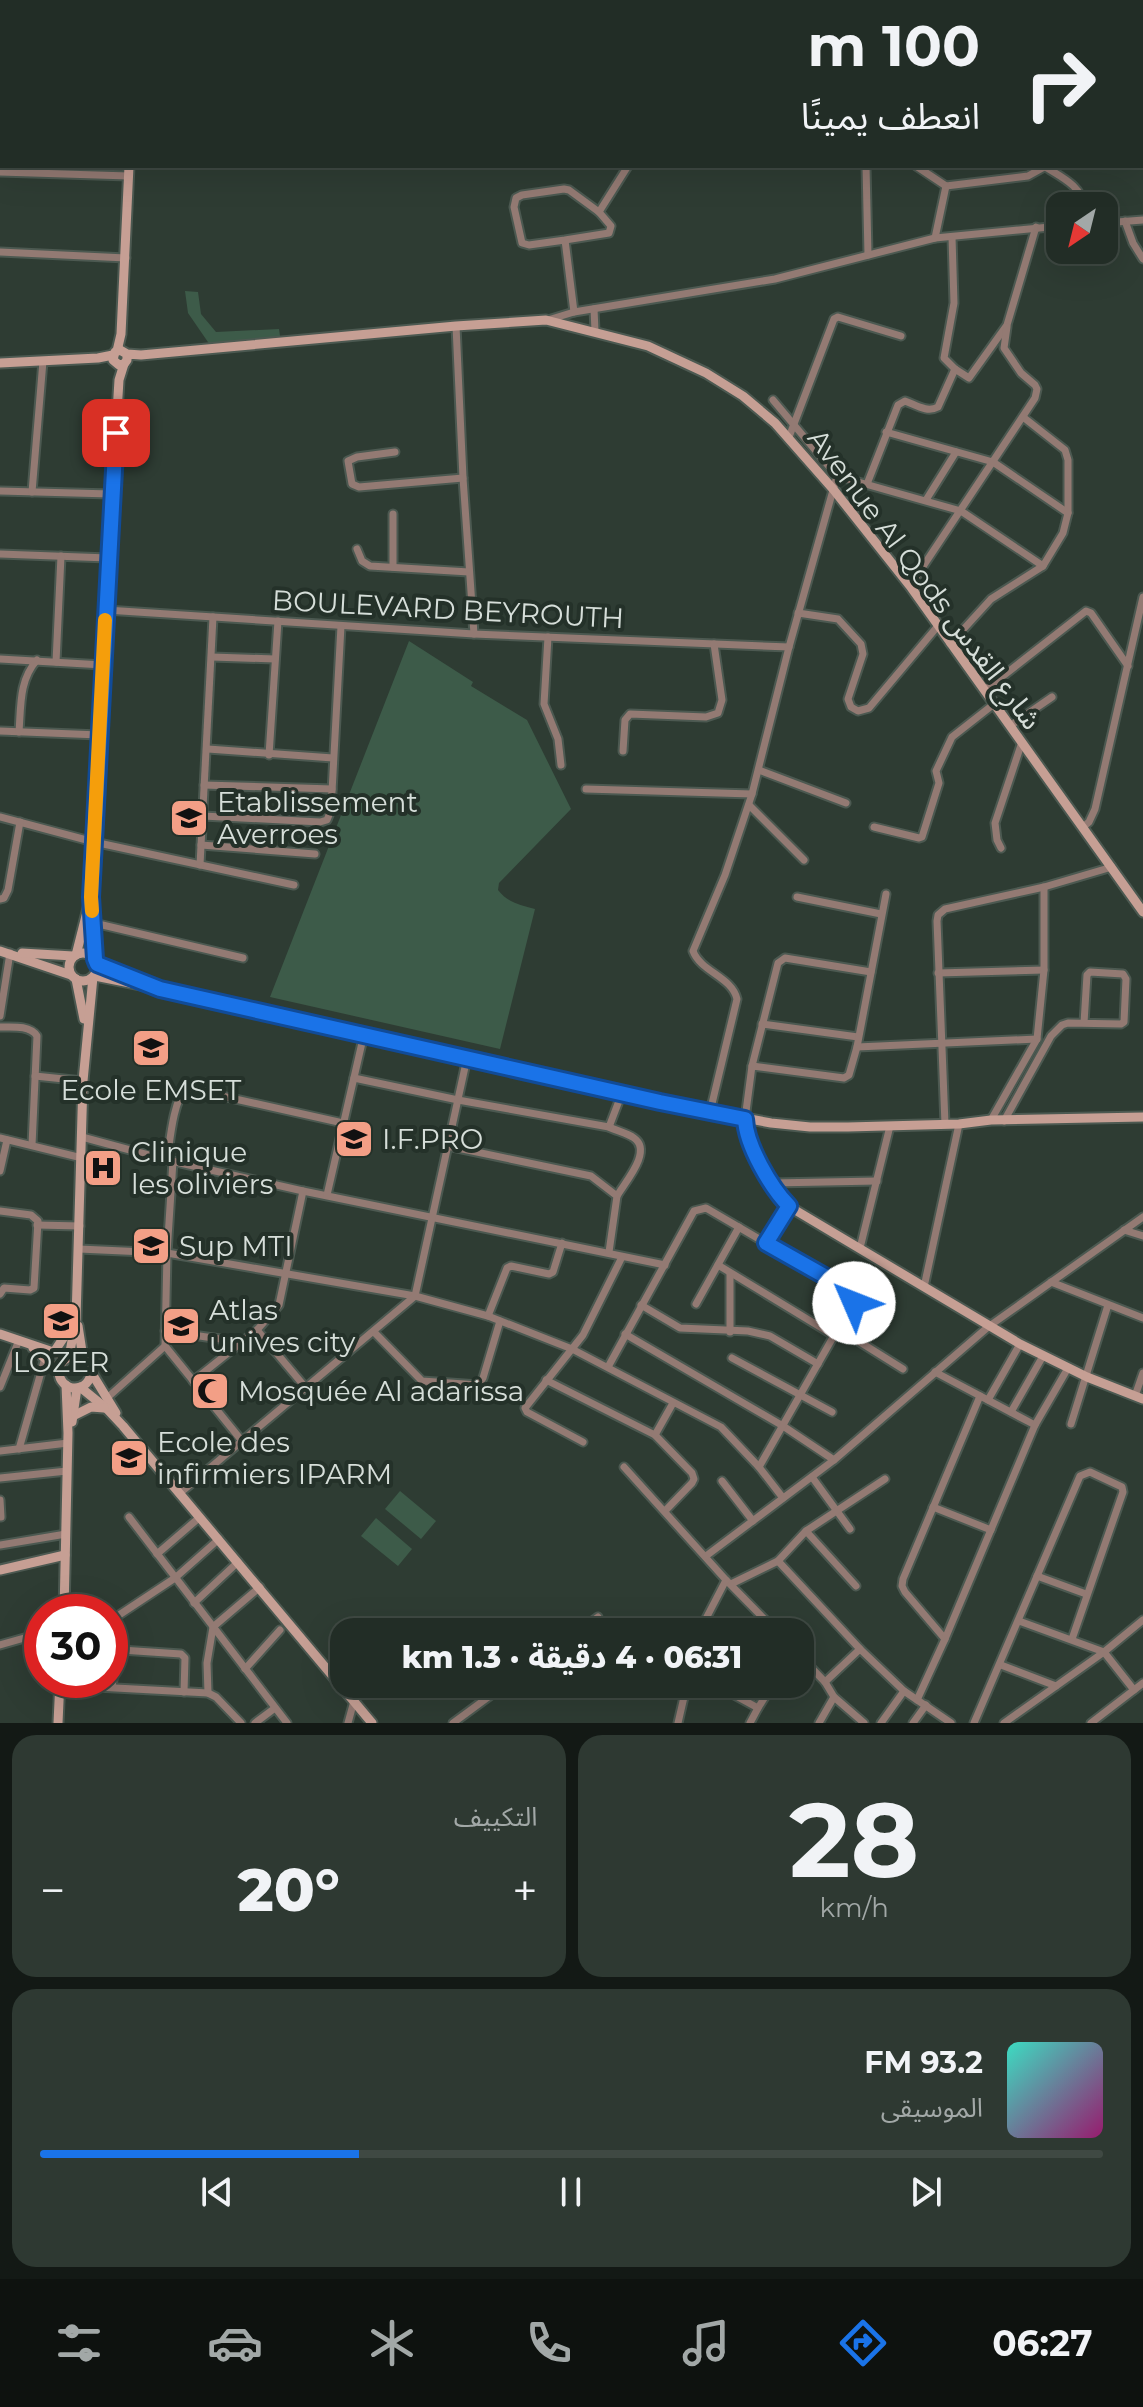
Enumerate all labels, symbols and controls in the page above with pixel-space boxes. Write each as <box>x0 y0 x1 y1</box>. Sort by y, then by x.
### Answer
text: 100 m <box>807 12 980 80</box>
icon: right <box>1008 32 1112 136</box>
text: انعطف يمينًا <box>801 94 980 138</box>
north arrow <box>1046 192 1118 264</box>
map controls <box>1046 192 1118 264</box>
pin <box>82 399 150 467</box>
icon: arrive <box>94 411 138 455</box>
street label: Avenue Al Qods شارع القدس <box>798 422 1049 738</box>
street label: BOULEVARD BEYROUTH <box>271 583 625 635</box>
place label: Etablissement Averroes <box>217 785 418 851</box>
school or university icon: Etablissement Averroes <box>168 797 210 839</box>
school or university icon: Ecole EMSET <box>130 1027 172 1069</box>
place label: Ecole EMSET <box>61 1073 241 1107</box>
school or university icon: I.F.PRO <box>333 1118 375 1160</box>
place label: I.F.PRO <box>382 1122 483 1156</box>
place label: Clinique les oliviers <box>131 1135 274 1201</box>
hospital icon: Clinique les oliviers <box>82 1147 124 1189</box>
school or university icon: Sup MTI <box>130 1225 172 1267</box>
place label: Sup MTI <box>179 1229 293 1263</box>
position arrow <box>812 1261 896 1345</box>
place label: Atlas unives city <box>209 1293 356 1359</box>
school or university icon: LOZER <box>40 1300 82 1342</box>
school or university icon: Atlas unives city <box>160 1305 202 1347</box>
place label: LOZER <box>13 1345 109 1379</box>
mosque icon: Mosquée Al adarissa <box>189 1370 231 1412</box>
place label: Mosquée Al adarissa <box>238 1374 524 1408</box>
place label: Ecole des infirmiers IPARM <box>157 1425 392 1491</box>
school or university icon: Ecole des infirmiers IPARM <box>108 1437 150 1479</box>
speed limit sign: 30 <box>24 1594 128 1698</box>
text: 06:31 · 4 دقيقة · 1.3 km <box>402 1639 742 1676</box>
text: 28 <box>789 1776 919 1903</box>
text: التكييف <box>454 1801 538 1833</box>
text: 20° <box>238 1853 340 1926</box>
text: − <box>40 1863 65 1917</box>
text: + <box>512 1863 538 1917</box>
text: km/h <box>820 1892 889 1924</box>
text: 93.2 FM <box>864 2044 983 2081</box>
text: الموسيقى <box>881 2092 983 2124</box>
icon: previous <box>195 2170 239 2214</box>
icon: pause <box>549 2170 593 2214</box>
icon: next <box>904 2170 948 2214</box>
icon: filters <box>51 2315 107 2371</box>
icon: car <box>207 2315 263 2371</box>
icon: climate <box>364 2315 420 2371</box>
icon: phone <box>521 2315 577 2371</box>
icon: music <box>678 2315 734 2371</box>
icon: directions <box>835 2315 891 2371</box>
text: 06:27 <box>992 2321 1093 2365</box>

